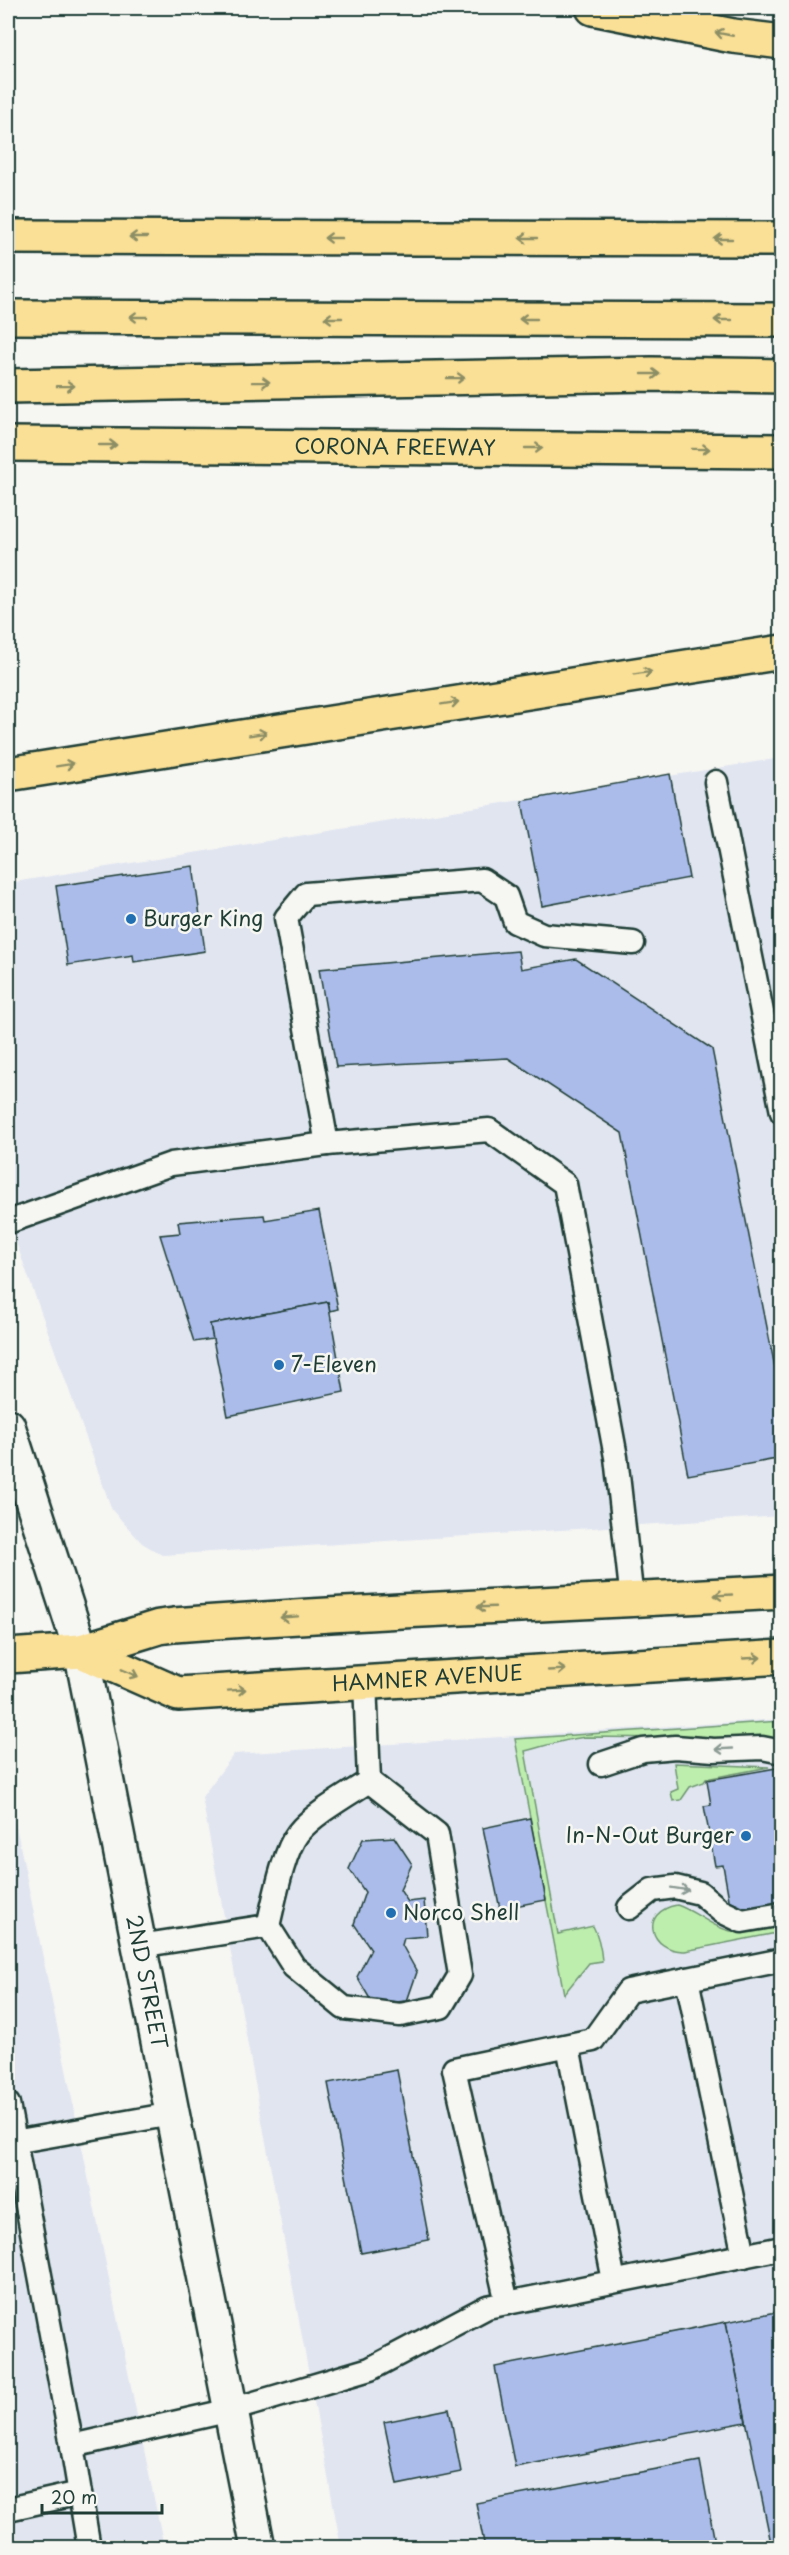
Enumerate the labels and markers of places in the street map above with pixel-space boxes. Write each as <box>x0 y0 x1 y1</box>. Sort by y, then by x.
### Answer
place label: Burger King <box>143 901 263 933</box>
marker: Burger King <box>124 912 138 926</box>
place label: 7-Eleven <box>291 1347 377 1379</box>
marker: 7-Eleven <box>272 1358 286 1372</box>
place label: In-N-Out Burger <box>566 1818 734 1850</box>
marker: In-N-Out Burger <box>739 1829 753 1843</box>
place label: Norco Shell <box>403 1895 519 1927</box>
marker: Norco Shell <box>384 1906 398 1920</box>

